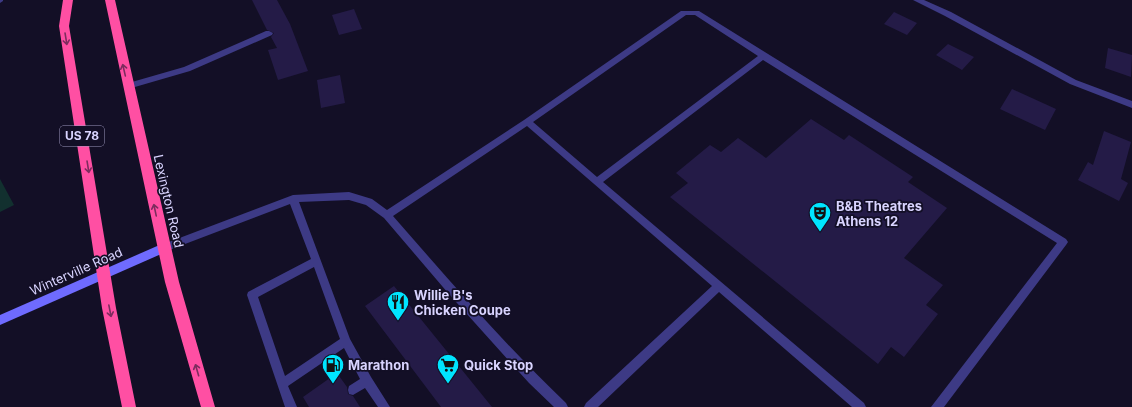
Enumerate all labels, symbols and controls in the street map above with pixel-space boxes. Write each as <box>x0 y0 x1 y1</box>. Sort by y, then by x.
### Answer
one-way arrow <box>62 32 70 45</box>
one-way arrow <box>120 63 128 76</box>
road number: US 78 <box>60 126 104 146</box>
street label: Lexington Road <box>151 153 187 249</box>
one-way arrow <box>84 160 92 173</box>
place label: B&B Theatres Athens 12 <box>836 198 922 229</box>
theatre icon: B&B Theatres Athens 12 <box>807 200 833 233</box>
one-way arrow <box>150 204 158 217</box>
street label: Winterville Road <box>27 243 125 299</box>
place label: Willie B's Chicken Coupe <box>414 287 511 318</box>
restaurant icon: Willie B's Chicken Coupe <box>385 289 411 322</box>
one-way arrow <box>106 304 114 317</box>
fuel station icon: Marathon <box>320 352 346 385</box>
supermarket icon: Quick Stop <box>435 352 461 385</box>
place label: Marathon <box>348 357 409 373</box>
place label: Quick Stop <box>464 357 533 373</box>
one-way arrow <box>193 363 200 376</box>

